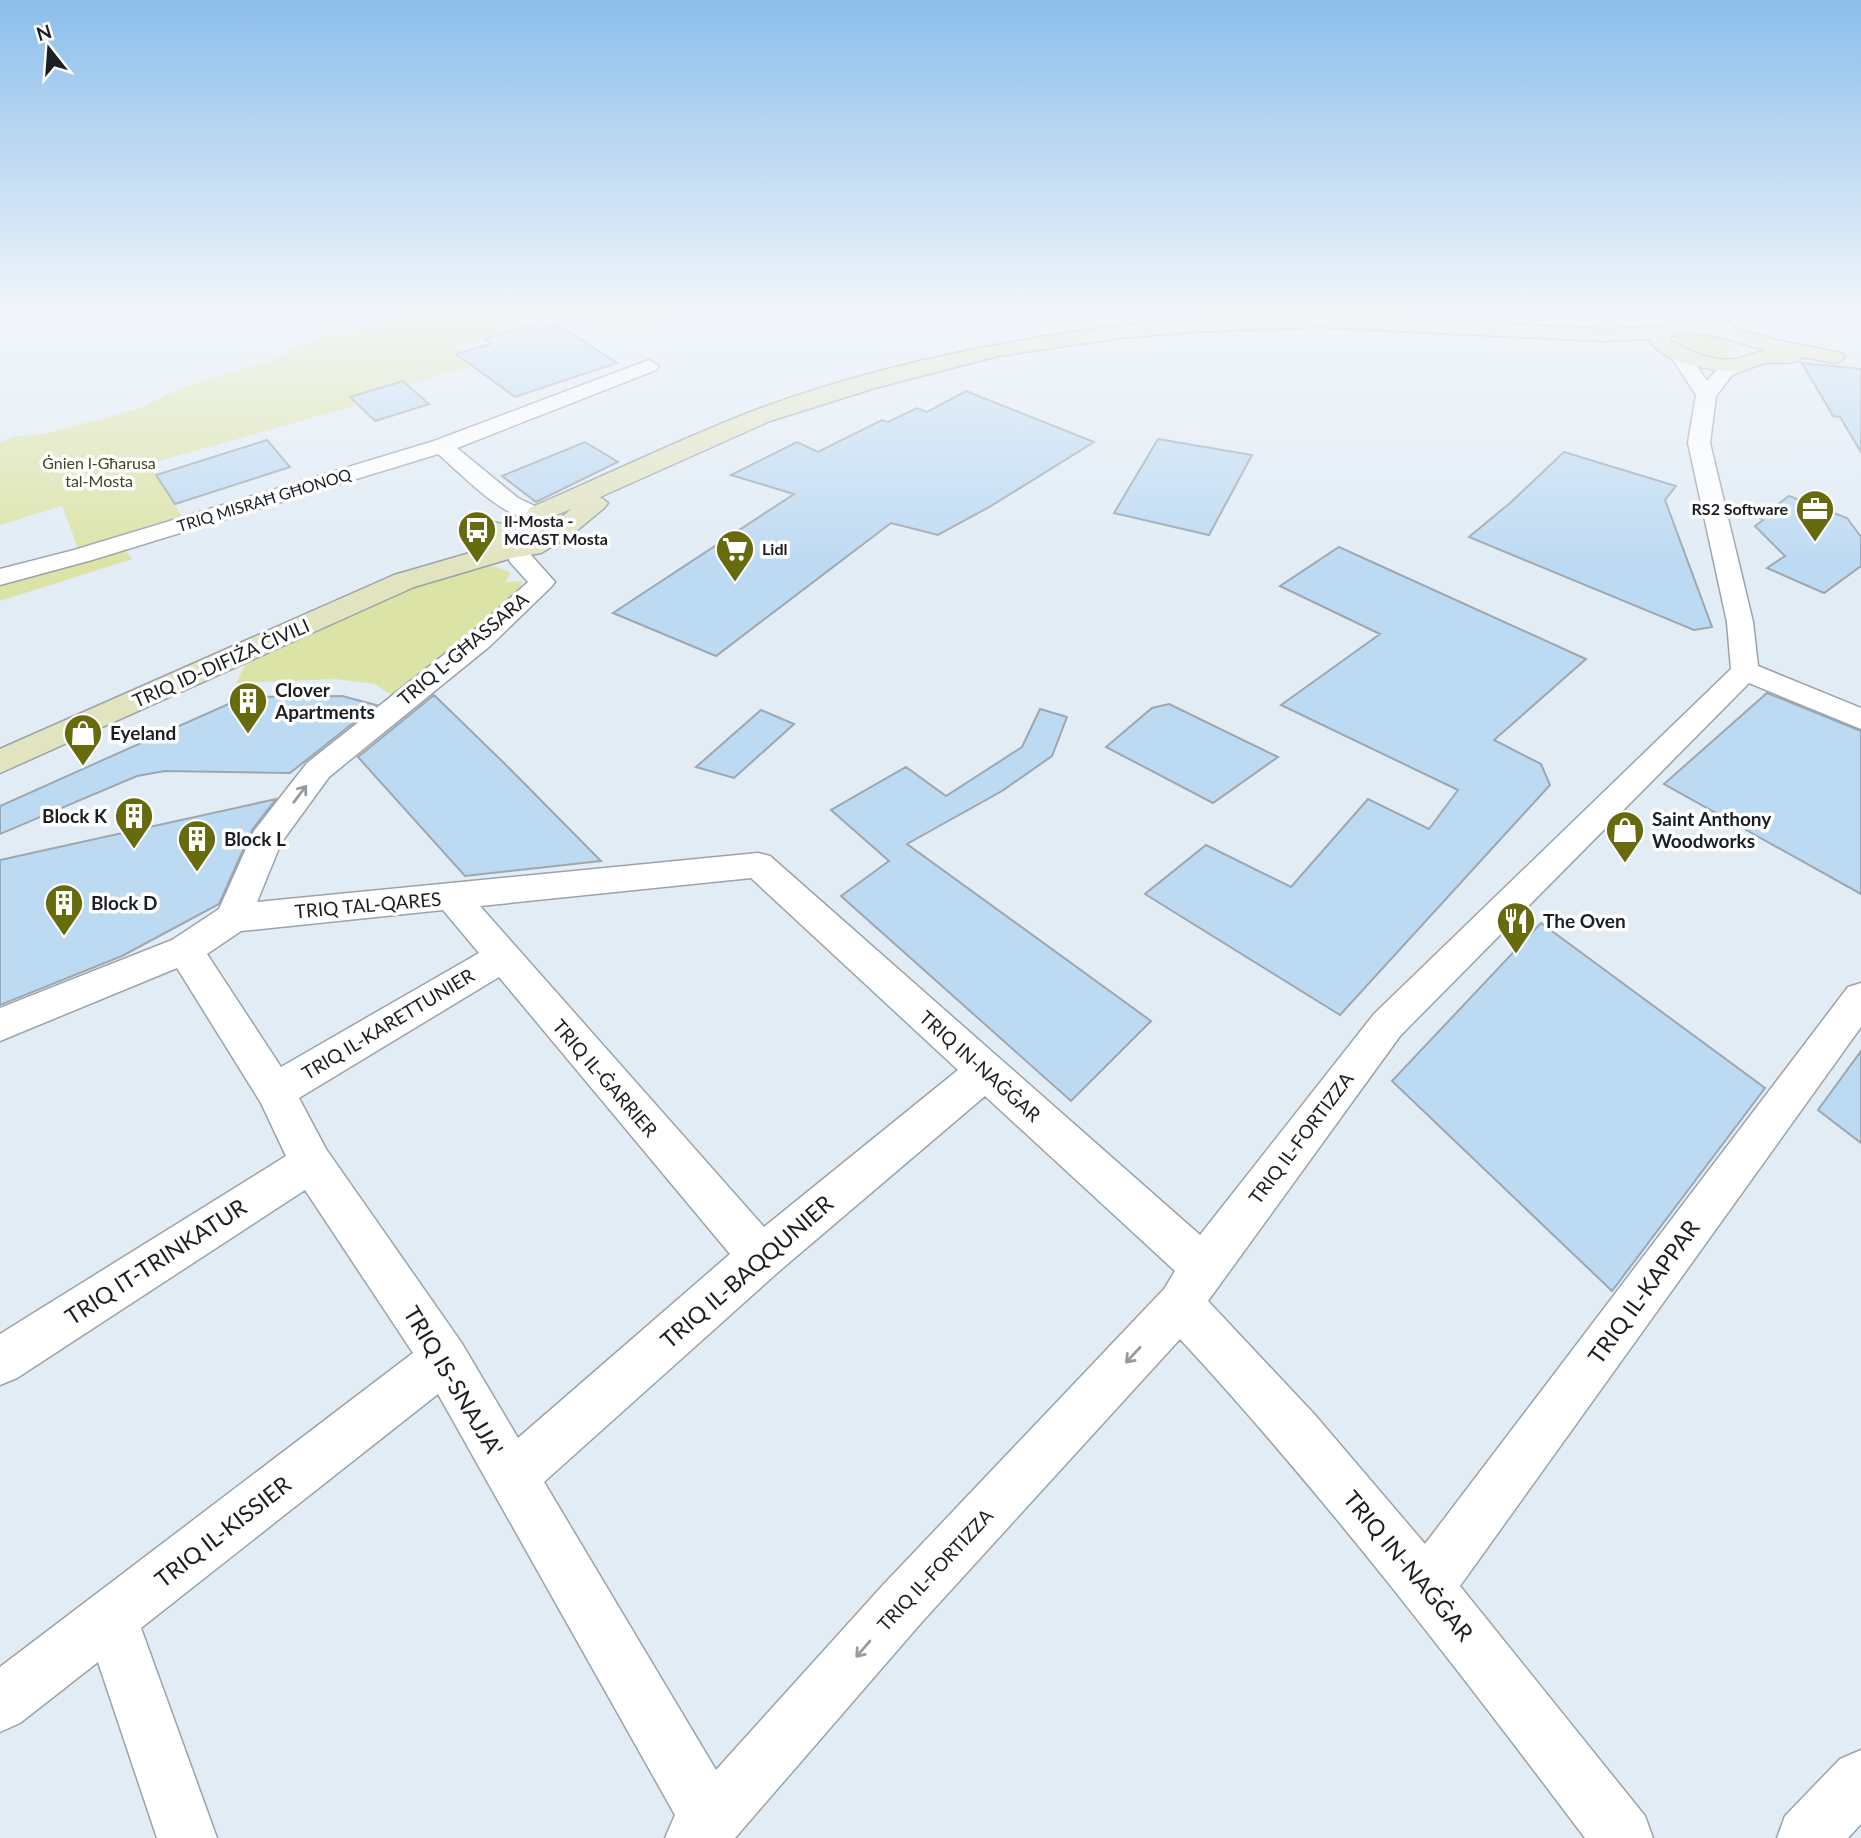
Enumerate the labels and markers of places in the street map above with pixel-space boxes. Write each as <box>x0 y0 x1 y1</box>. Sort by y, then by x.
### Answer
office icon: RS2 Software <box>1794 488 1836 543</box>
place label: RS2 Software <box>1692 499 1788 518</box>
bus stop icon: Il-Mosta - MCAST Mosta <box>456 509 498 564</box>
place label: Il-Mosta - MCAST Mosta <box>504 511 608 548</box>
supermarket icon: Lidl <box>714 528 756 583</box>
place label: Lidl <box>762 539 787 558</box>
place label: Clover Apartments <box>274 678 375 723</box>
building icon: Clover Apartments <box>227 680 269 735</box>
shop icon: Eyeland <box>62 712 104 767</box>
place label: Eyeland <box>110 721 176 744</box>
building icon: Block K <box>113 795 155 850</box>
place label: Block K <box>42 804 108 827</box>
place label: Saint Anthony Woodworks <box>1652 807 1772 852</box>
shop icon: Saint Anthony Woodworks <box>1604 809 1646 864</box>
building icon: Block L <box>176 818 218 873</box>
place label: Block L <box>224 827 286 850</box>
building icon: Block D <box>43 882 85 937</box>
place label: Block D <box>91 891 157 914</box>
restaurant icon: The Oven <box>1495 900 1537 955</box>
place label: The Oven <box>1543 909 1626 932</box>

